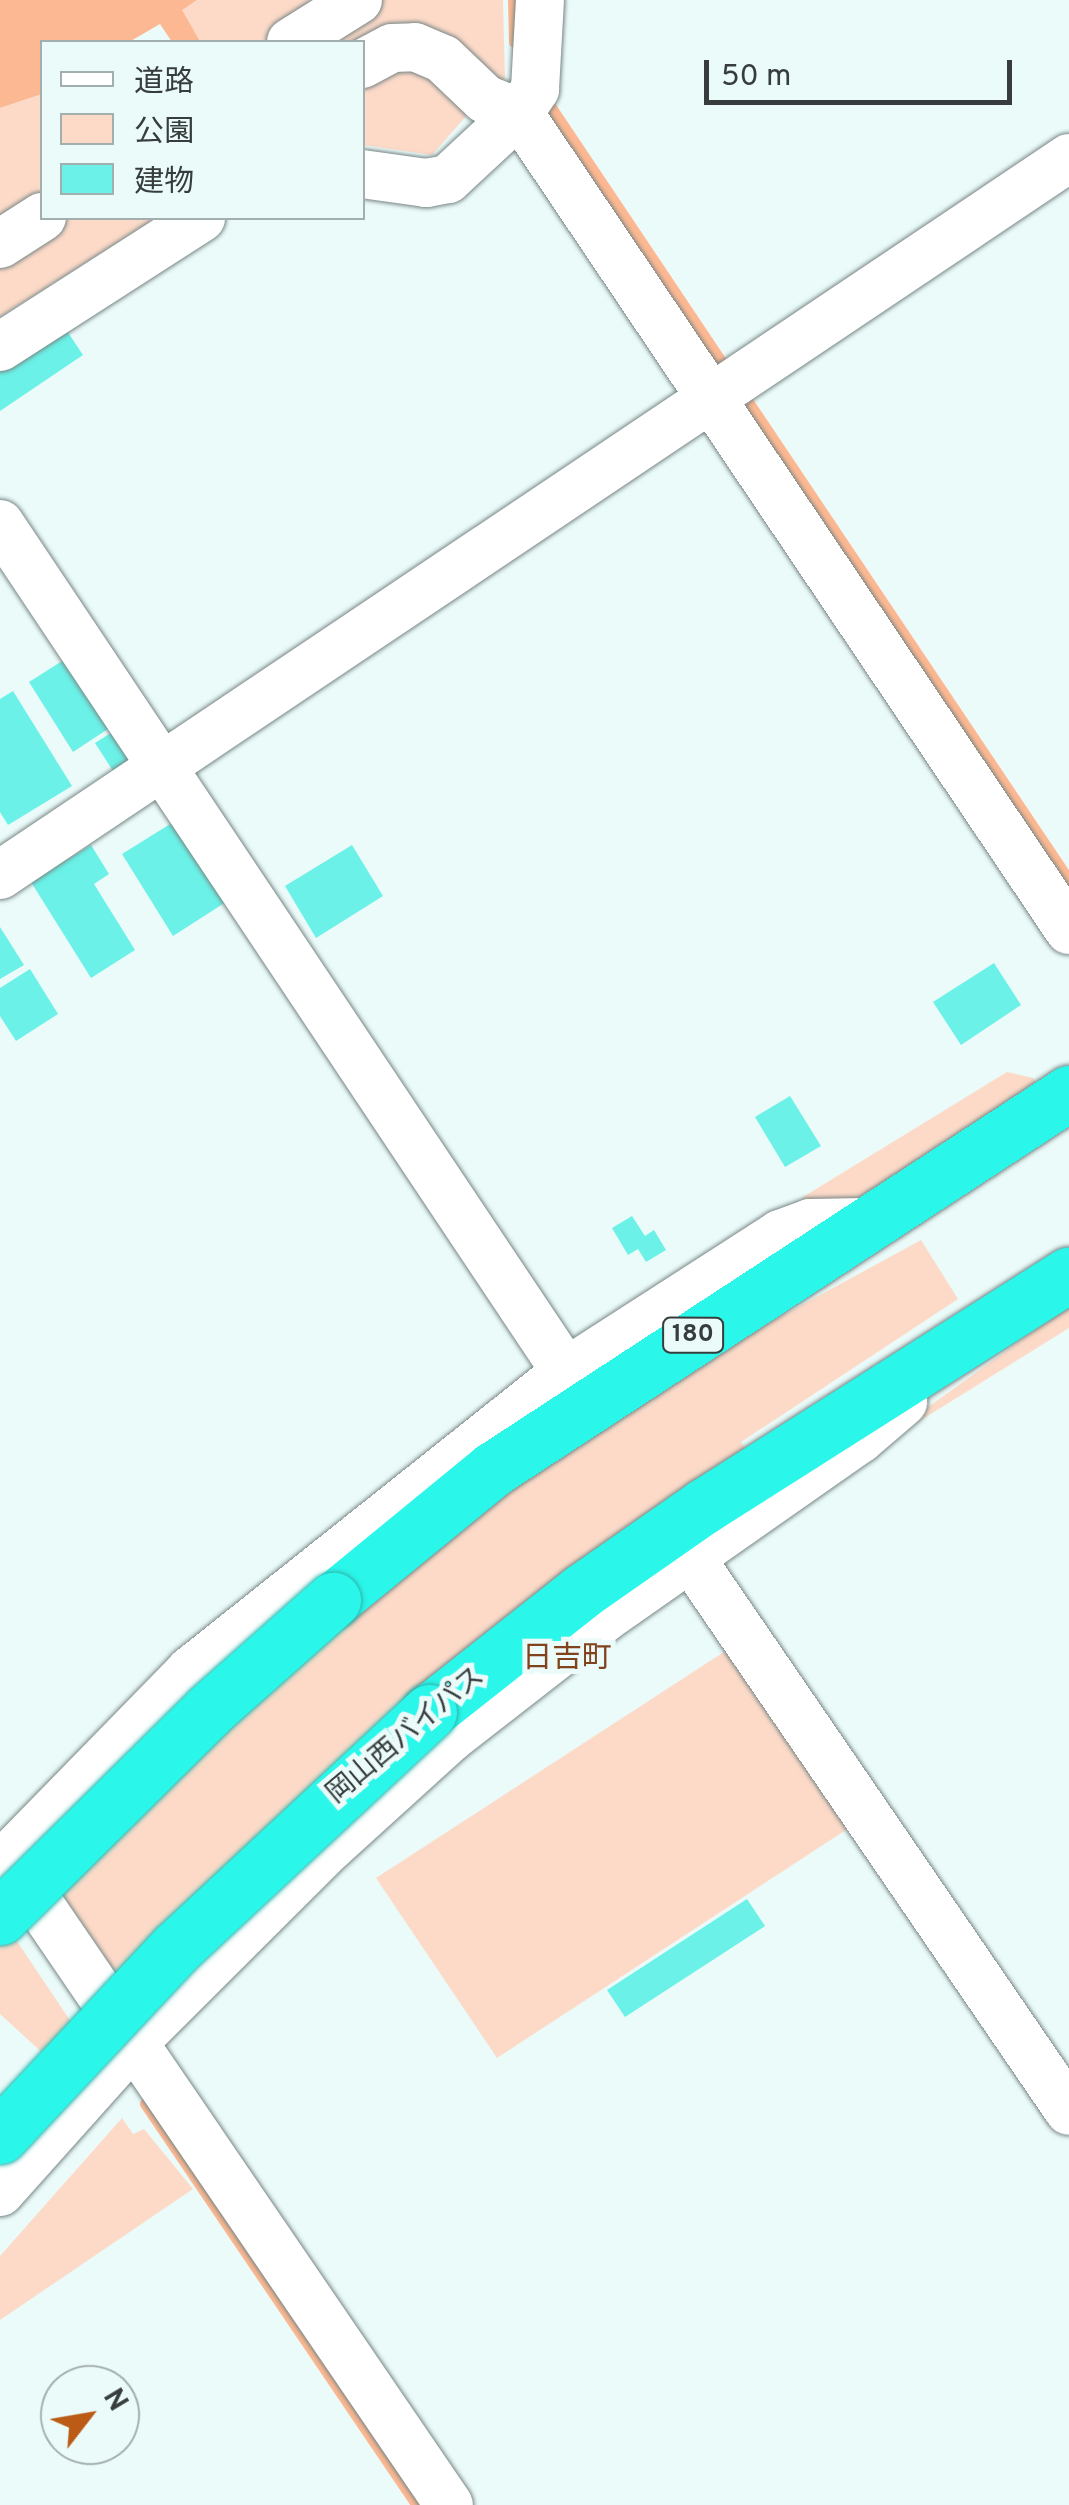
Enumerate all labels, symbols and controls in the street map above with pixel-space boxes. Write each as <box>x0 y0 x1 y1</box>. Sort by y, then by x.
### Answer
legend <box>40 40 365 220</box>
scale bar <box>709 40 1016 102</box>
text: 50 m <box>721 59 791 96</box>
text: 道路 <box>134 65 194 102</box>
text: 公園 <box>134 115 194 152</box>
text: 建物 <box>134 165 194 202</box>
road number: 180 <box>660 1315 726 1355</box>
district label: 日吉町 <box>522 1642 612 1678</box>
street label: 岡山西バイパス <box>320 1660 492 1812</box>
north arrow <box>40 2365 140 2465</box>
text: N <box>93 2383 135 2418</box>

